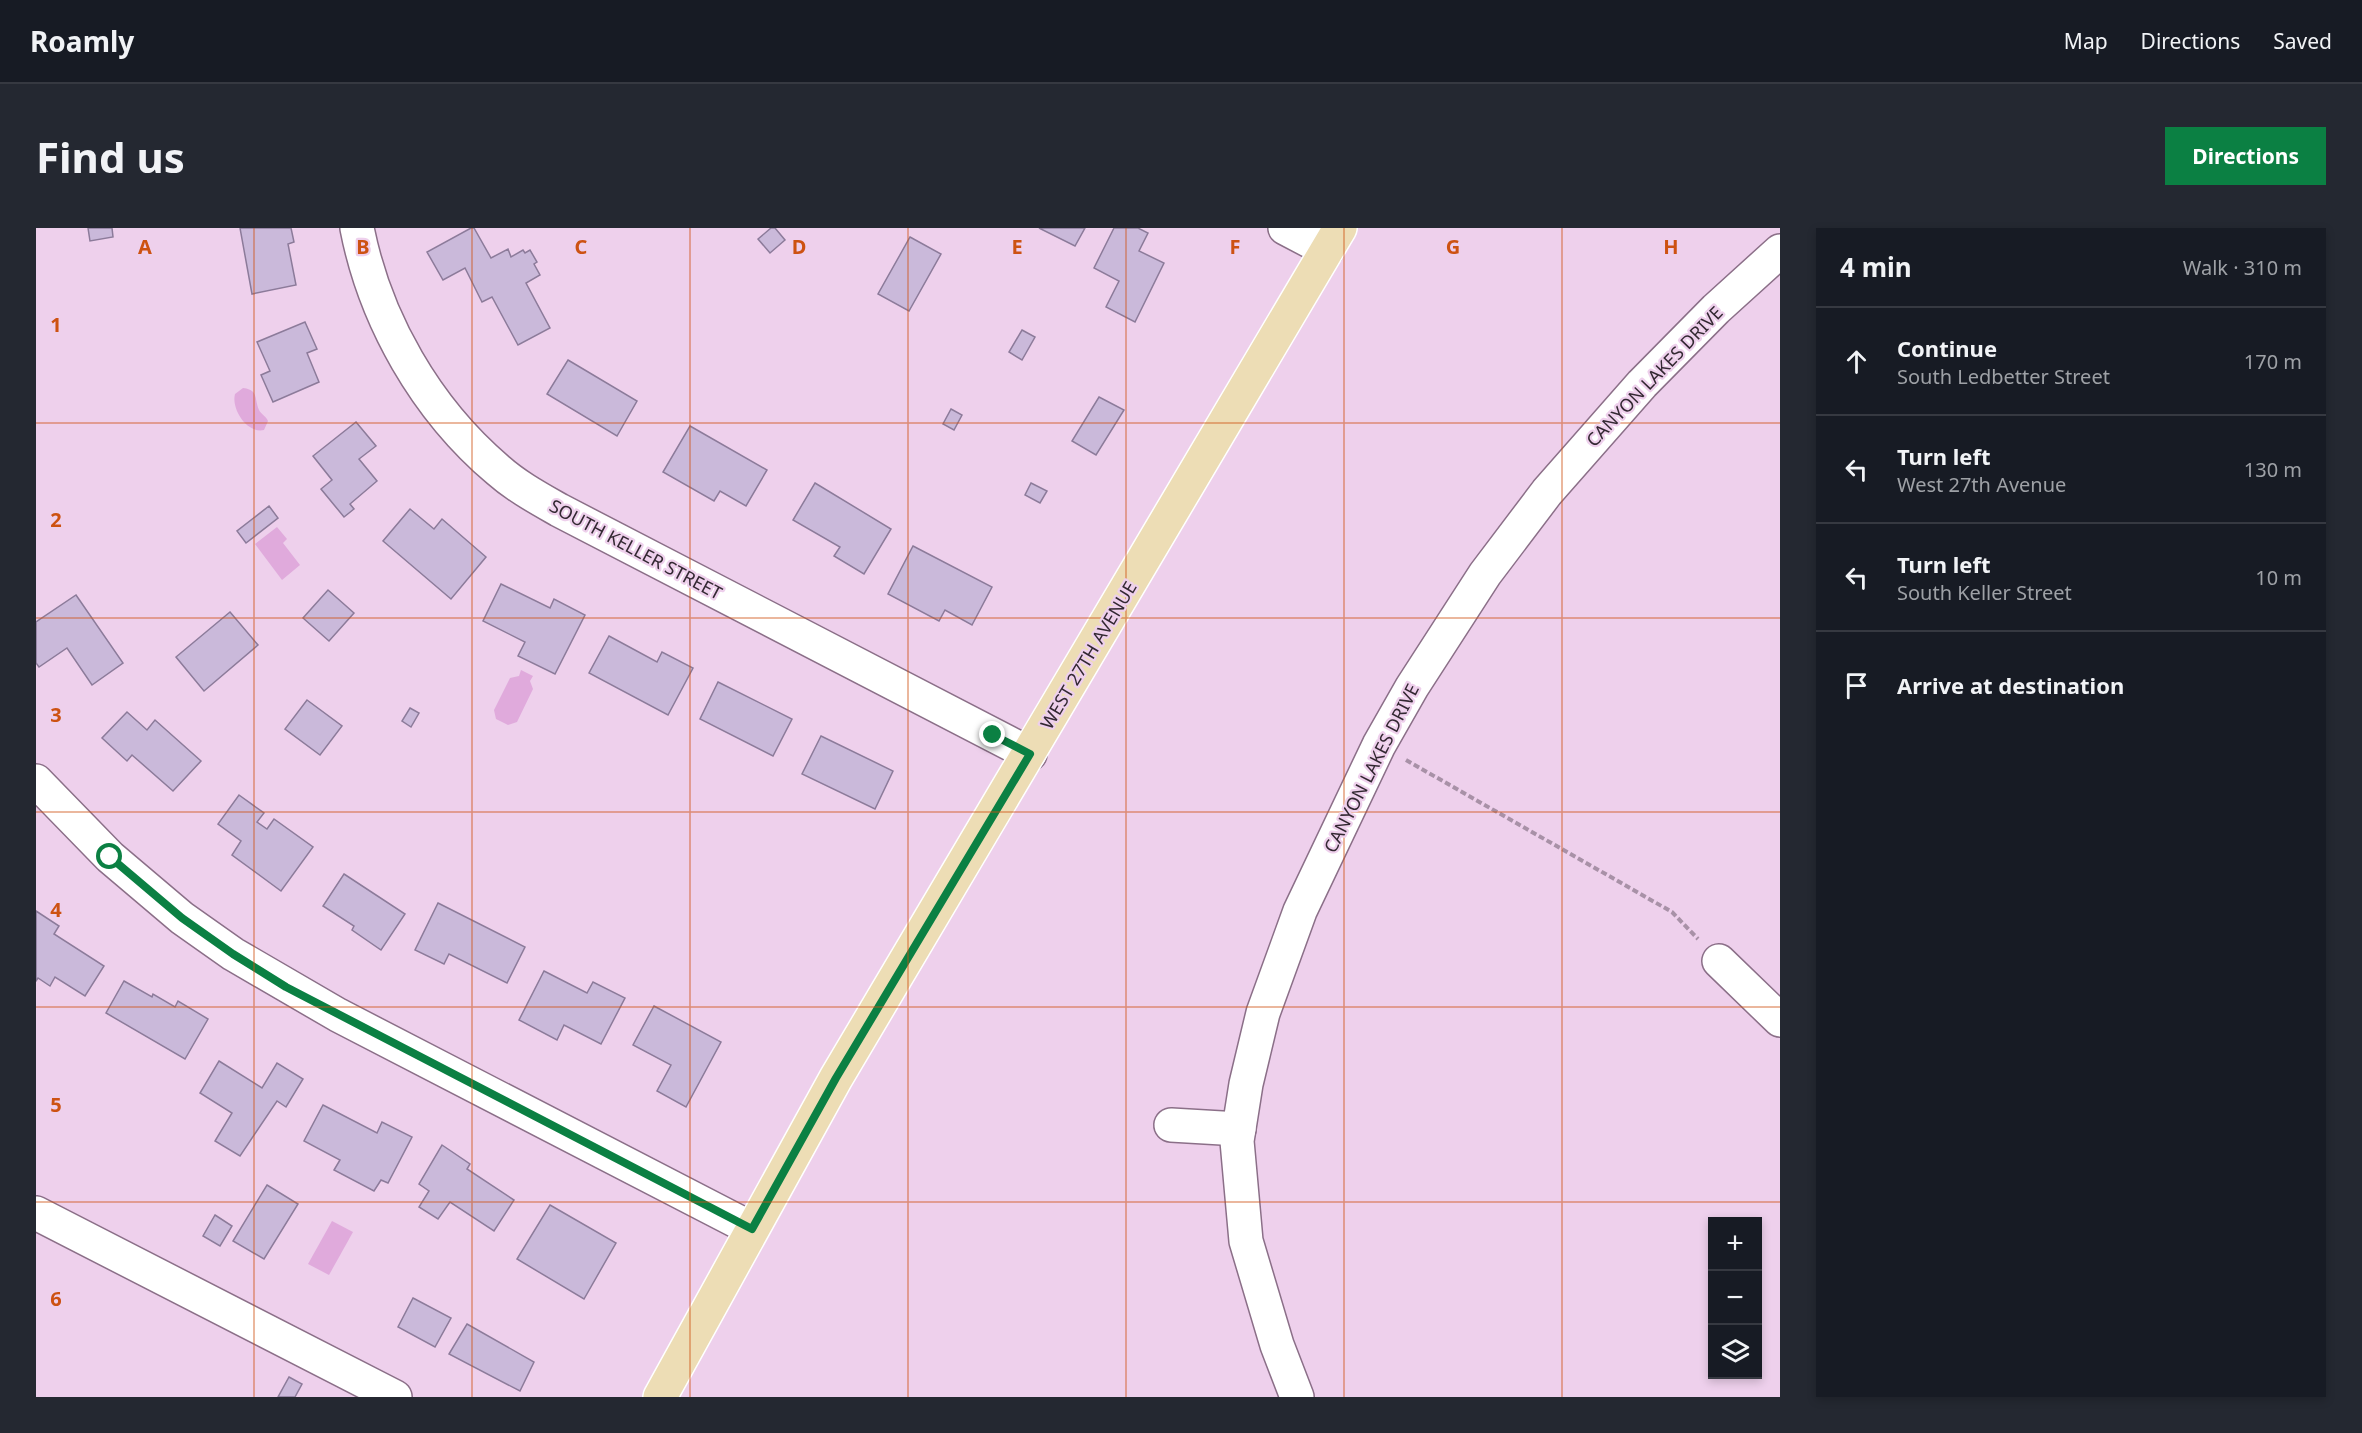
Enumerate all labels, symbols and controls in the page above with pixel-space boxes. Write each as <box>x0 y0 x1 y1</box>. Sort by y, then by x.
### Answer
text: Roamly <box>30 22 134 60</box>
text: Map <box>2064 27 2108 55</box>
text: Directions <box>2141 27 2240 55</box>
text: Saved <box>2273 27 2332 55</box>
button: Directions <box>2165 127 2326 185</box>
text: Find us <box>36 128 185 185</box>
text: A <box>138 233 152 260</box>
text: B <box>356 233 370 260</box>
text: C <box>575 233 588 260</box>
text: D <box>792 233 806 260</box>
text: E <box>1011 233 1023 260</box>
text: F <box>1230 233 1240 260</box>
text: G <box>1446 233 1460 260</box>
text: H <box>1663 233 1679 260</box>
text: 4 min <box>1840 249 1912 285</box>
text: Walk · 310 m <box>2183 254 2302 281</box>
street label: CANYON LAKES DRIVE <box>1581 301 1727 451</box>
text: 1 <box>50 311 62 338</box>
text: Continue <box>1897 333 1997 363</box>
icon: ahead <box>1840 345 1873 378</box>
text: 170 m <box>2244 348 2302 375</box>
text: South Ledbetter Street <box>1897 363 2110 390</box>
text: Turn left <box>1897 441 1991 471</box>
icon: left <box>1840 453 1873 486</box>
text: 130 m <box>2244 456 2302 483</box>
text: West 27th Avenue <box>1897 471 2066 498</box>
street label: SOUTH KELLER STREET <box>546 493 726 605</box>
text: 2 <box>50 506 62 533</box>
text: Turn left <box>1897 549 1991 579</box>
icon: left <box>1840 561 1873 594</box>
text: 10 m <box>2255 564 2302 591</box>
street label: WEST 27TH AVENUE <box>1034 577 1142 733</box>
text: South Keller Street <box>1897 579 2072 606</box>
icon: arrive <box>1840 669 1873 702</box>
text: Arrive at destination <box>1897 670 2124 700</box>
street label: CANYON LAKES DRIVE <box>1318 679 1424 857</box>
text: 3 <box>50 701 62 728</box>
route end <box>979 721 1005 747</box>
route start <box>96 843 122 869</box>
text: 4 <box>50 896 62 923</box>
text: 5 <box>50 1091 62 1118</box>
map controls <box>1708 1217 1762 1379</box>
button: + <box>1708 1217 1762 1271</box>
button: − <box>1708 1271 1762 1325</box>
text: 6 <box>50 1285 62 1312</box>
button: layers <box>1708 1325 1762 1379</box>

